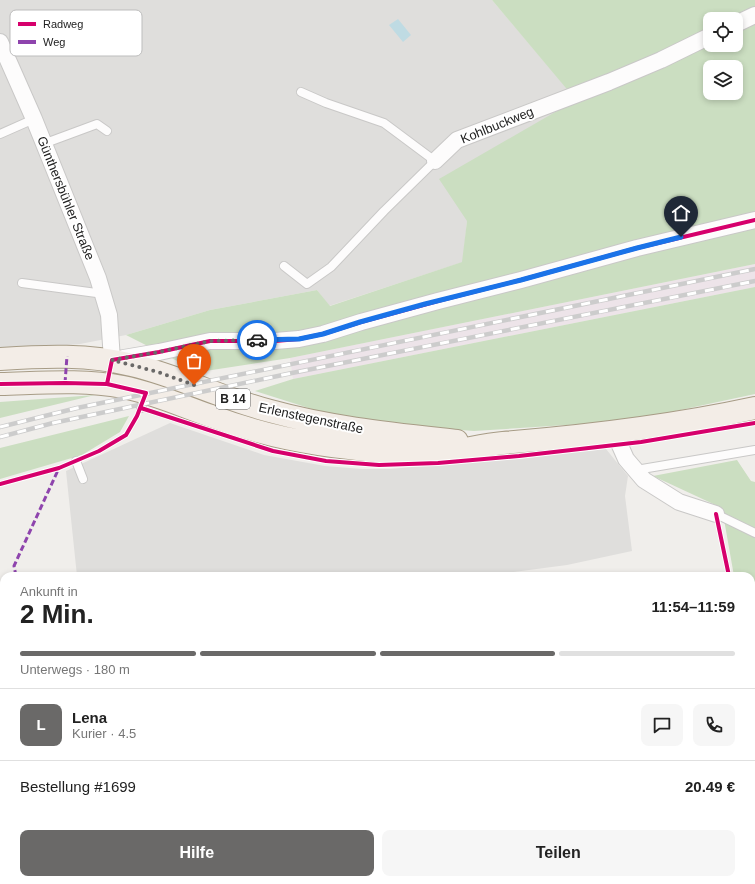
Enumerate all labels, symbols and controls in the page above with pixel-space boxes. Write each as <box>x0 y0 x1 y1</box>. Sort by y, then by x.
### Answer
legend <box>10 10 142 56</box>
map controls <box>703 12 743 100</box>
button: locate <box>703 12 743 52</box>
text: Radweg <box>43 18 83 30</box>
text: Weg <box>43 36 65 48</box>
button: layers <box>703 60 743 100</box>
street label: Kohlbuckweg <box>458 104 536 146</box>
street label: Günthersbühler Straße <box>34 134 98 262</box>
pin <box>664 196 698 237</box>
icon: home <box>670 202 692 224</box>
courier <box>237 320 277 360</box>
icon: car <box>246 329 268 351</box>
pin <box>177 344 211 385</box>
icon: bag <box>183 350 205 372</box>
road number: B 14 <box>216 389 250 409</box>
street label: Erlenstegenstraße <box>257 400 365 436</box>
text: Ankunft in <box>20 584 78 599</box>
text: 11:54–11:59 <box>652 598 735 615</box>
text: 2 Min. <box>20 599 94 629</box>
text: Unterwegs · 180 m <box>20 662 130 677</box>
button: chat <box>641 704 683 746</box>
button: phone <box>693 704 735 746</box>
text: Lena <box>72 709 107 726</box>
text: L <box>36 716 46 733</box>
text: Kurier · 4.5 <box>72 726 136 741</box>
text: Bestellung #1699 <box>20 778 136 795</box>
text: 20.49 € <box>685 778 735 795</box>
button: Hilfe <box>20 830 374 876</box>
button: Teilen <box>382 830 735 876</box>

